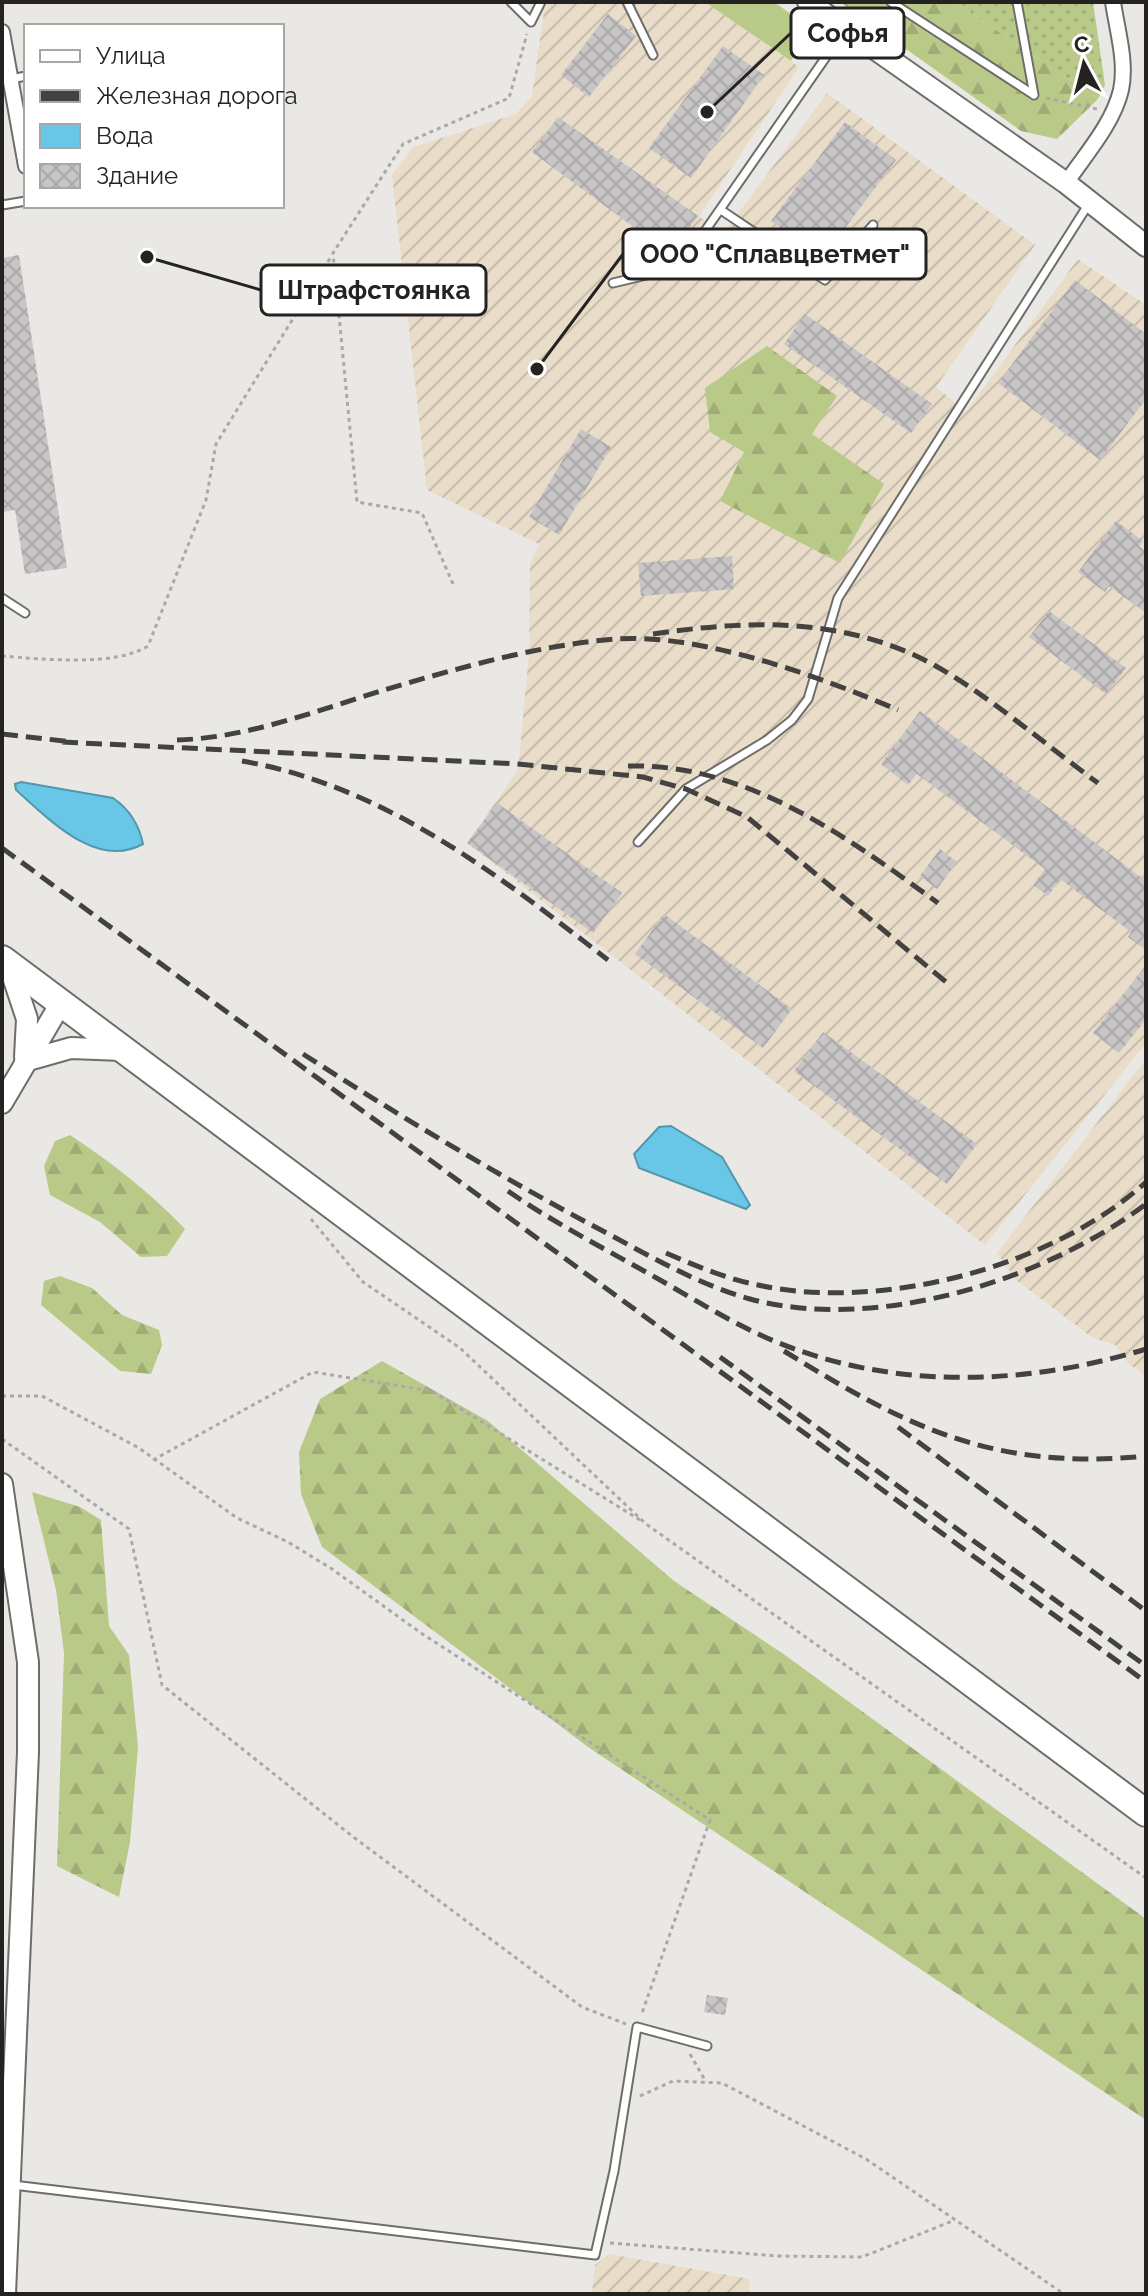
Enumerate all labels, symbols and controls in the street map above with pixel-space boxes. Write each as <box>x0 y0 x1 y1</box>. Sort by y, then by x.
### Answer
callout: Софья <box>791 8 904 58</box>
text: Софья <box>807 18 889 48</box>
legend <box>24 24 284 208</box>
north arrow <box>1044 24 1124 104</box>
text: С <box>1072 30 1091 58</box>
text: Улица <box>96 41 166 70</box>
text: Железная дорога <box>96 81 297 110</box>
text: Вода <box>96 121 153 150</box>
text: Здание <box>96 161 178 190</box>
callout: ООО "Сплавцветмет" <box>623 229 926 279</box>
text: ООО "Сплавцветмет" <box>640 239 910 269</box>
callout: Штрафстоянка <box>261 265 486 315</box>
text: Штрафстоянка <box>278 275 470 305</box>

